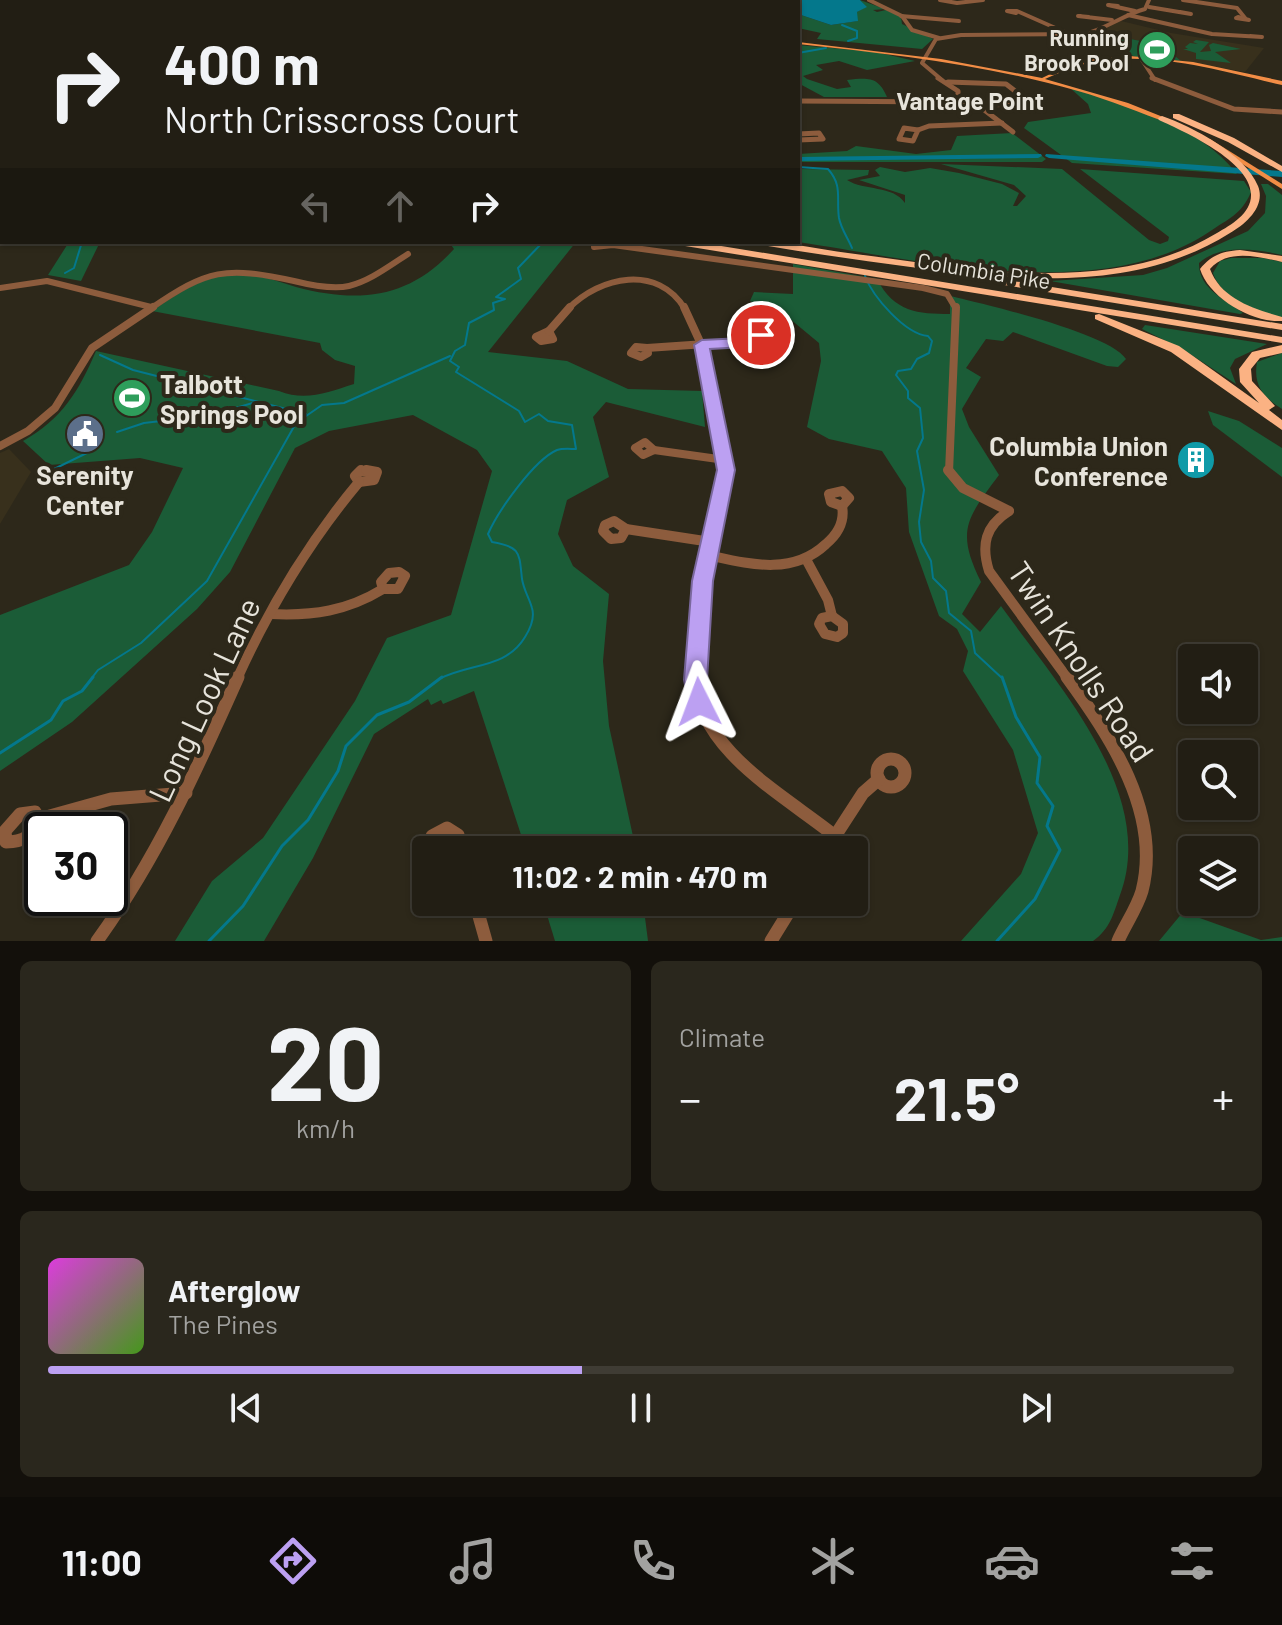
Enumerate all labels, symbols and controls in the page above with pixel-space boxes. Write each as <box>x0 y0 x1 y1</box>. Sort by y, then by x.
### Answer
place label: Running Brook Pool <box>1024 24 1129 75</box>
text: 400 m <box>164 29 320 96</box>
sports icon: Running Brook Pool <box>1136 29 1178 71</box>
icon: right <box>32 32 136 136</box>
district label: Vantage Point <box>896 86 1044 115</box>
text: North Crisscross Court <box>164 97 520 140</box>
icon: left <box>294 184 338 228</box>
icon: ahead <box>378 184 422 228</box>
icon: right <box>462 184 506 228</box>
street label: Columbia Pike <box>916 247 1052 293</box>
pin <box>727 301 795 369</box>
icon: arrive <box>739 313 783 357</box>
place label: Talbott Springs Pool <box>160 368 304 429</box>
sports icon: Talbott Springs Pool <box>111 377 153 419</box>
public building icon: Serenity Center <box>64 413 106 455</box>
place label: Columbia Union Conference <box>989 430 1168 491</box>
building icon: Columbia Union Conference <box>1175 439 1217 481</box>
place label: Serenity Center <box>36 459 134 520</box>
street label: Twin Knolls Road <box>1001 554 1163 768</box>
street label: Long Look Lane <box>139 591 267 807</box>
map controls <box>1178 644 1258 916</box>
button: sound <box>1178 644 1258 724</box>
position arrow <box>657 660 741 744</box>
button: search <box>1178 740 1258 820</box>
speed limit sign: 30 <box>24 812 128 916</box>
button: layers <box>1178 836 1258 916</box>
text: 11:02 · 2 min · 470 m <box>512 858 768 894</box>
text: 20 <box>267 997 384 1122</box>
text: Climate <box>679 1021 765 1052</box>
text: 21.5° <box>894 1061 1019 1133</box>
text: − <box>679 1071 701 1124</box>
text: + <box>1212 1071 1234 1124</box>
text: km/h <box>296 1112 355 1143</box>
text: Afterglow <box>168 1272 301 1308</box>
text: The Pines <box>168 1308 278 1339</box>
icon: previous <box>224 1386 268 1430</box>
icon: pause <box>619 1386 663 1430</box>
icon: next <box>1014 1386 1058 1430</box>
icon: directions <box>265 1533 321 1589</box>
icon: music <box>445 1533 501 1589</box>
icon: phone <box>625 1533 681 1589</box>
icon: climate <box>805 1533 861 1589</box>
icon: car <box>984 1533 1040 1589</box>
icon: filters <box>1164 1533 1220 1589</box>
text: 11:00 <box>62 1540 142 1583</box>

